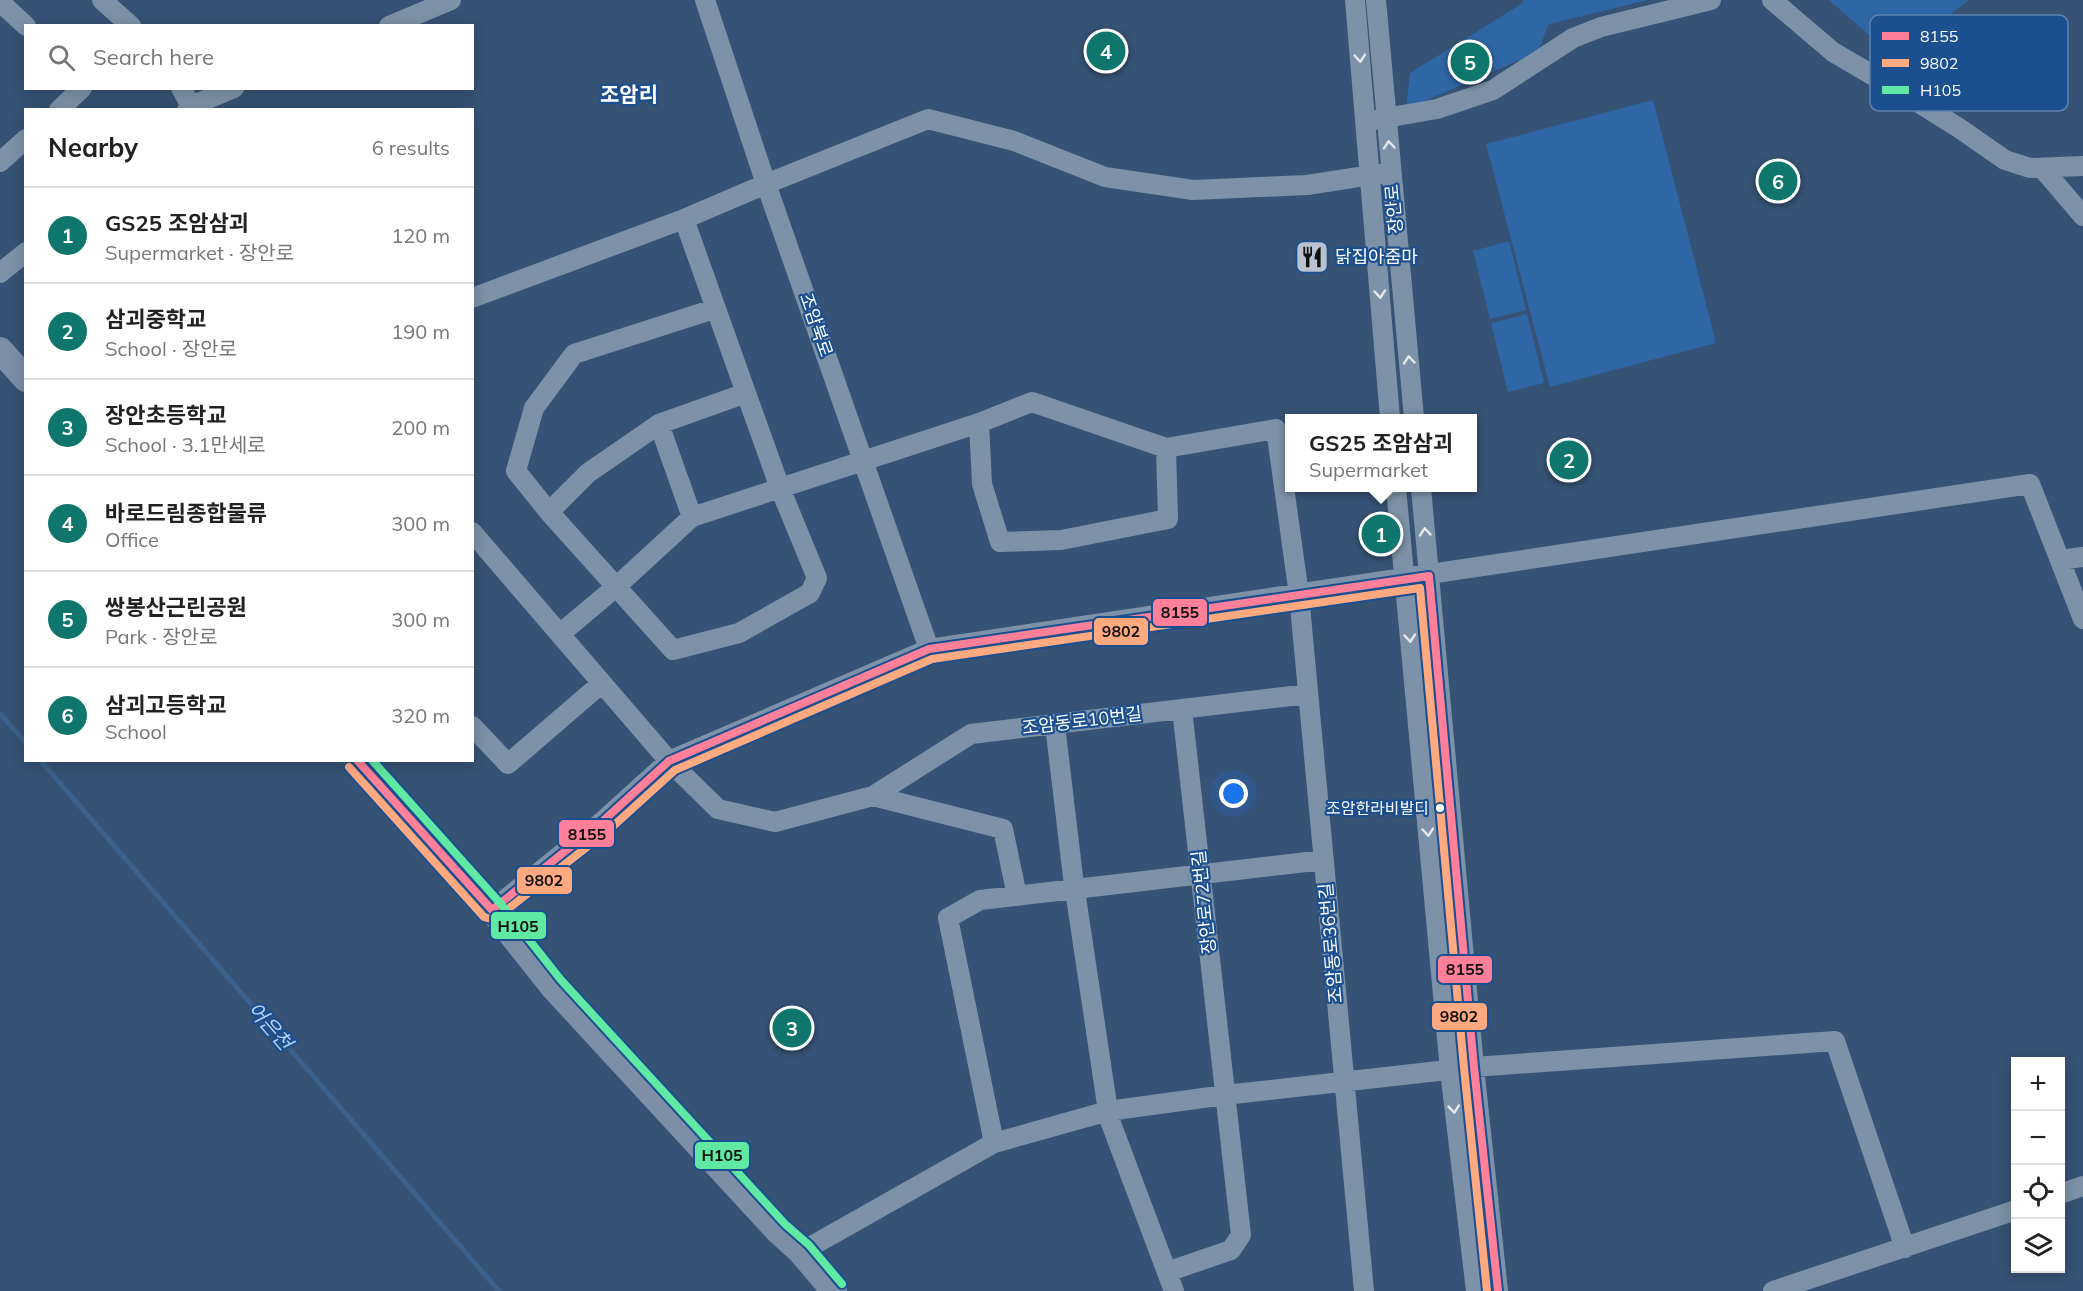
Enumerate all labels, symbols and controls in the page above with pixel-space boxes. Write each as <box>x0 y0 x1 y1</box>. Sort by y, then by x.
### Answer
legend <box>1870 15 2068 111</box>
search box <box>24 24 474 90</box>
text: 8155 <box>1920 26 1958 46</box>
pin: 4 <box>1086 28 1126 74</box>
pin: 5 <box>1450 40 1490 84</box>
icon: search <box>45 41 78 74</box>
text: Search here <box>93 43 214 71</box>
text: 9802 <box>1920 53 1958 73</box>
one-way arrow <box>1353 54 1366 63</box>
text: H105 <box>1920 80 1961 100</box>
district label: 조암리 <box>600 81 658 107</box>
text: Nearby <box>48 131 138 164</box>
text: 6 results <box>372 135 450 160</box>
one-way arrow <box>1383 141 1396 150</box>
pin: 6 <box>1758 158 1798 204</box>
street label: 장안로 <box>1380 183 1407 235</box>
text: GS25 조암삼괴 <box>105 209 249 237</box>
text: 1 <box>62 223 74 248</box>
text: 120 m <box>391 223 450 248</box>
restaurant icon: 닭집아줌마 <box>1294 239 1330 275</box>
text: Supermarket · 장안로 <box>105 240 294 265</box>
place label: 닭집아줌마 <box>1335 245 1418 268</box>
street label: 조암북로 <box>795 290 838 360</box>
one-way arrow <box>1373 290 1386 299</box>
text: 삼괴중학교 <box>105 305 206 333</box>
text: 2 <box>62 319 74 344</box>
text: 190 m <box>391 319 450 344</box>
text: School · 장안로 <box>105 336 237 361</box>
one-way arrow <box>1403 356 1416 365</box>
text: 장안초등학교 <box>105 401 226 429</box>
popup <box>1285 414 1477 492</box>
text: 3 <box>62 415 74 440</box>
text: 200 m <box>391 415 450 440</box>
text: GS25 조암삼괴 <box>1309 429 1453 457</box>
text: School · 3.1만세로 <box>105 432 266 457</box>
pin: 2 <box>1550 438 1588 482</box>
text: Supermarket <box>1309 457 1428 482</box>
text: 바로드림종합물류 <box>105 499 267 527</box>
text: 4 <box>62 511 74 536</box>
text: 300 m <box>391 511 450 536</box>
pin: 1 <box>1362 512 1400 556</box>
text: Office <box>105 527 159 552</box>
one-way arrow <box>1419 527 1432 536</box>
text: 쌍봉산근린공원 <box>105 593 247 621</box>
line badge: 8155 <box>1152 598 1208 627</box>
text: 8155 <box>1161 602 1200 622</box>
text: 5 <box>62 607 74 632</box>
text: 300 m <box>391 607 450 632</box>
line badge: 9802 <box>1093 617 1149 646</box>
text: 9802 <box>1102 621 1140 641</box>
text: Park · 장안로 <box>105 624 217 649</box>
one-way arrow <box>1403 633 1416 642</box>
text: 삼괴고등학교 <box>105 691 226 719</box>
street label: 조암동로10번길 <box>1021 702 1143 739</box>
text: 6 <box>62 703 74 728</box>
text: 320 m <box>391 703 450 728</box>
text: School <box>105 719 167 744</box>
your location <box>1219 779 1248 808</box>
place label: 조암한라비발디 <box>1326 798 1429 818</box>
marker: 조암한라비발디 <box>1434 802 1446 814</box>
line badge: 8155 <box>558 819 615 848</box>
text: 8155 <box>568 824 607 844</box>
one-way arrow <box>1421 827 1434 836</box>
street label: 장안로72번길 <box>1187 849 1220 955</box>
line badge: 9802 <box>516 866 573 895</box>
text: 9802 <box>525 870 563 890</box>
street label: 조암동로36번길 <box>1314 882 1347 1004</box>
line badge: H105 <box>490 911 547 940</box>
text: H105 <box>497 916 539 936</box>
line badge: 8155 <box>1437 955 1493 984</box>
text: 8155 <box>1446 959 1485 979</box>
water label: 어은천 <box>243 997 300 1057</box>
line badge: 9802 <box>1431 1002 1488 1031</box>
pin: 3 <box>772 1006 812 1050</box>
text: 9802 <box>1440 1006 1478 1026</box>
map controls <box>2011 1057 2065 1273</box>
button: + <box>2011 1057 2065 1111</box>
one-way arrow <box>1447 1105 1460 1114</box>
button: − <box>2011 1111 2065 1165</box>
line badge: H105 <box>694 1141 750 1170</box>
text: H105 <box>701 1145 743 1165</box>
button: locate <box>2011 1165 2065 1219</box>
button: layers <box>2011 1219 2065 1273</box>

